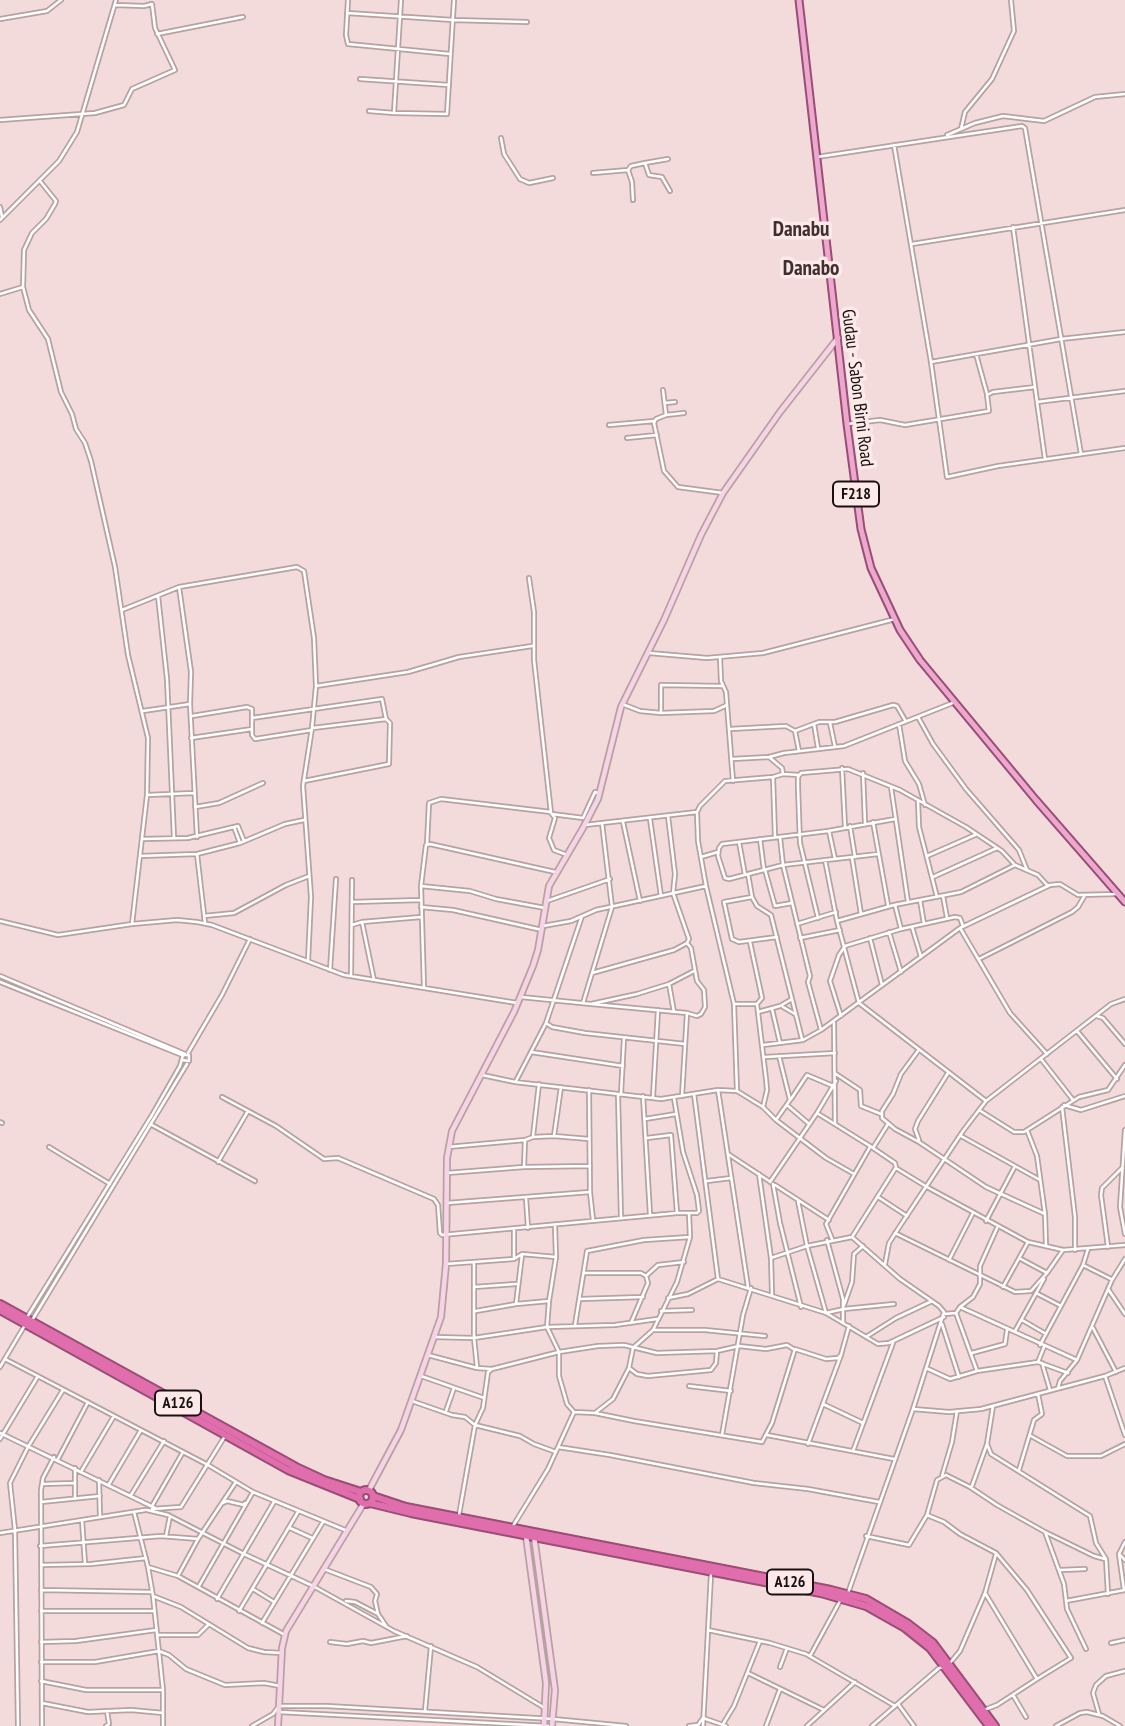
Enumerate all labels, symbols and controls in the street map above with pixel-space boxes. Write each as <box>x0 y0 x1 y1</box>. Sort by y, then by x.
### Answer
district label: Danabu <box>773 217 829 243</box>
district label: Danabo <box>783 256 839 282</box>
street label: Gudau - Sabon Birni Road <box>837 308 877 468</box>
road number: F218 <box>833 481 879 506</box>
road number: A126 <box>155 1390 201 1415</box>
road number: A126 <box>767 1570 813 1594</box>

